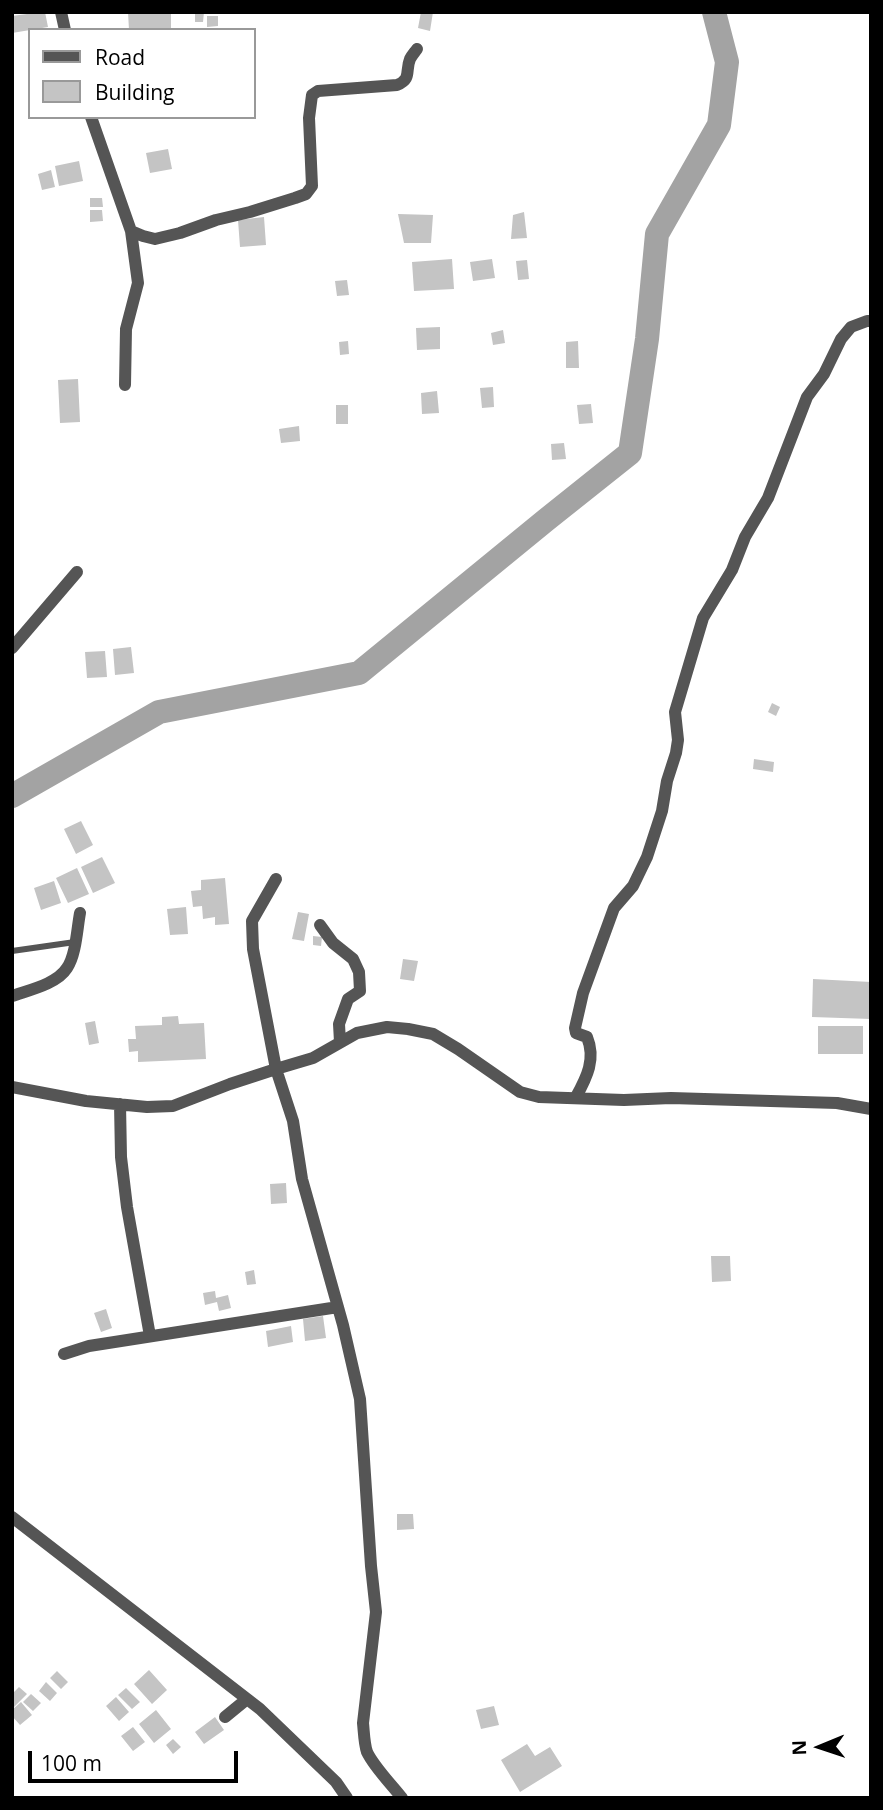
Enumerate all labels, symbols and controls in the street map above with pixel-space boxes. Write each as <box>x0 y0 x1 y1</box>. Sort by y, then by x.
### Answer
legend <box>28 28 256 119</box>
text: Road <box>95 43 145 71</box>
text: Building <box>95 78 174 106</box>
north arrow <box>785 1712 855 1782</box>
scale bar <box>32 1736 242 1780</box>
text: N <box>786 1740 812 1756</box>
text: 100 m <box>41 1749 102 1777</box>

